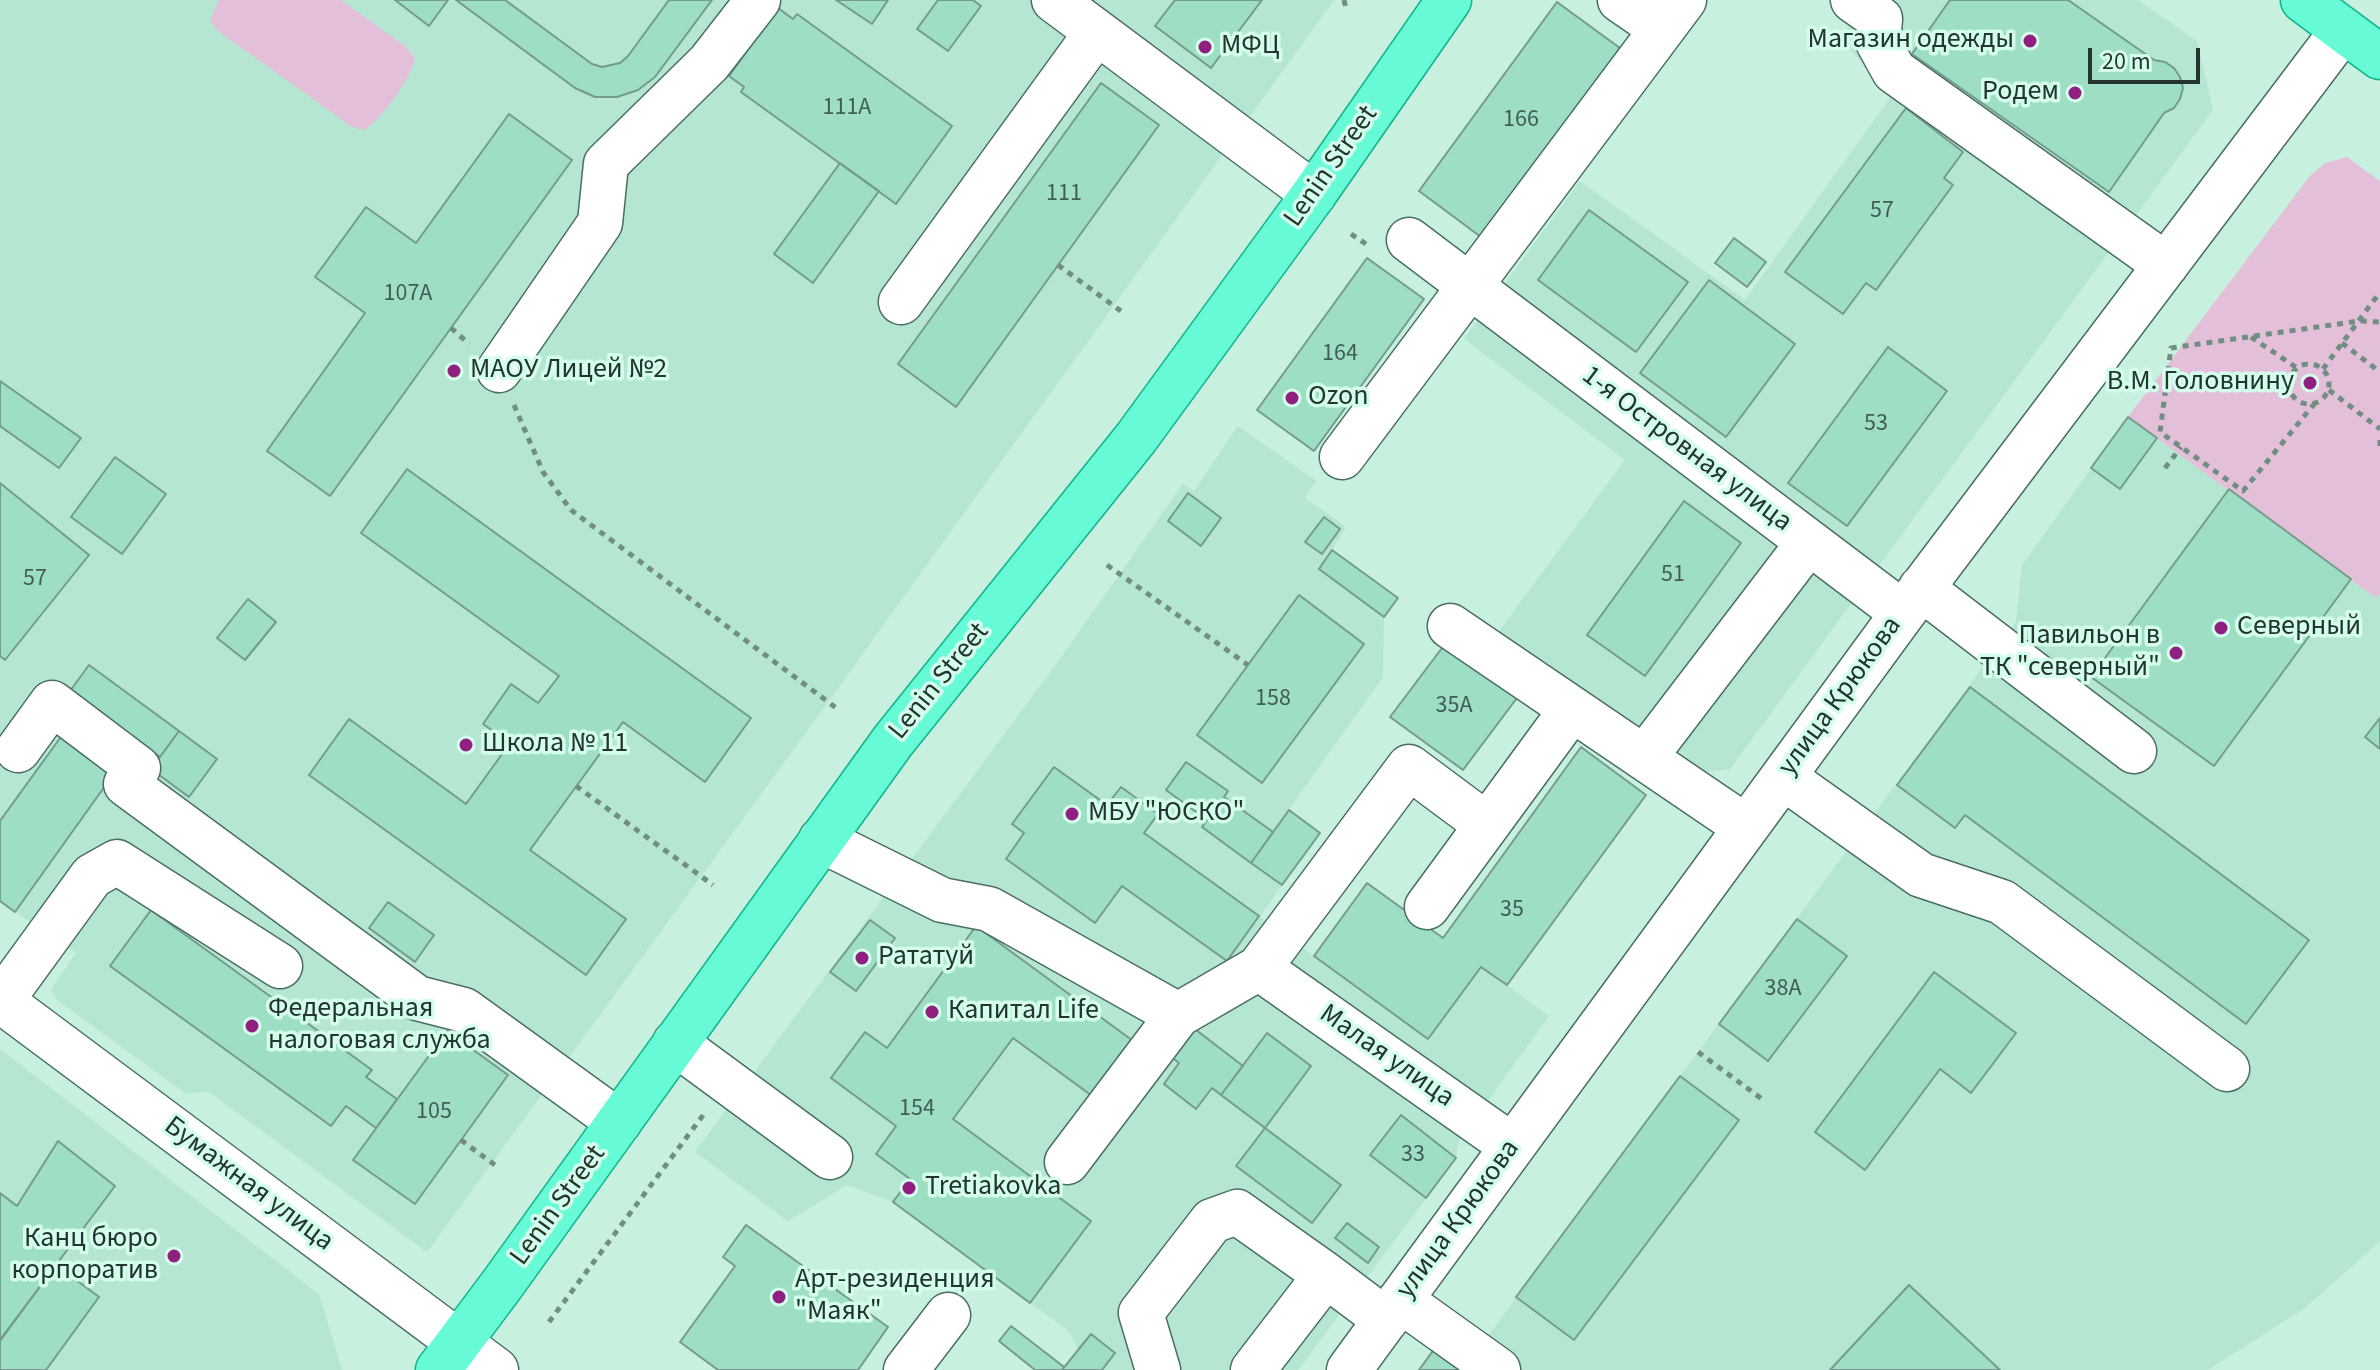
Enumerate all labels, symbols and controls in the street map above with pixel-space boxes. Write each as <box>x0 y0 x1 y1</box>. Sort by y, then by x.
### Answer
place label: Магазин одежды <box>1808 24 2014 58</box>
place label: МФЦ <box>1221 30 1280 64</box>
marker: Магазин одежды <box>2021 32 2039 50</box>
scale bar <box>2092 32 2204 82</box>
marker: МФЦ <box>1196 38 1214 56</box>
text: 20 m <box>2102 44 2151 79</box>
place label: Родем <box>1982 76 2059 110</box>
marker: Родем <box>2066 84 2084 102</box>
house number: 111А <box>823 95 871 123</box>
street label: Lenin Street <box>1278 100 1386 234</box>
house number: 166 <box>1503 107 1539 135</box>
house number: 111 <box>1046 181 1082 209</box>
house number: 57 <box>1870 198 1894 226</box>
house number: 107А <box>384 281 432 309</box>
house number: 164 <box>1322 341 1358 369</box>
place label: МАОУ Лицей №2 <box>470 354 667 388</box>
street label: 1-я Островная улица <box>1574 360 1798 540</box>
marker: МАОУ Лицей №2 <box>445 362 463 380</box>
place label: В.М. Головнину <box>2107 366 2294 400</box>
marker: В.М. Головнину <box>2301 374 2319 392</box>
place label: Ozon <box>1308 381 1368 415</box>
marker: Ozon <box>1283 389 1301 407</box>
house number: 53 <box>1864 411 1888 439</box>
house number: 51 <box>1661 562 1685 590</box>
house number: 57 <box>23 566 47 594</box>
street label: улица Крюкова <box>1772 611 1910 783</box>
place label: Северный <box>2237 611 2361 645</box>
street label: Lenin Street <box>883 617 997 747</box>
marker: Северный <box>2212 619 2230 637</box>
place label: Павильон в ТК "северный" <box>1980 620 2160 686</box>
marker: Павильон в ТК "северный" <box>2167 644 2185 662</box>
house number: 158 <box>1255 686 1291 714</box>
house number: 35А <box>1436 693 1472 721</box>
place label: Школа № 11 <box>482 728 628 762</box>
marker: Школа № 11 <box>457 736 475 754</box>
place label: МБУ "ЮСКО" <box>1088 797 1244 831</box>
marker: МБУ "ЮСКО" <box>1063 805 1081 823</box>
house number: 35 <box>1500 897 1524 925</box>
place label: Рататуй <box>878 941 974 975</box>
marker: Рататуй <box>853 949 871 967</box>
house number: 38А <box>1765 976 1801 1004</box>
place label: Федеральная налоговая служба <box>268 993 491 1059</box>
place label: Капитал Life <box>948 995 1099 1029</box>
street label: Малая улица <box>1312 998 1460 1116</box>
marker: Капитал Life <box>923 1003 941 1021</box>
marker: Федеральная налоговая служба <box>243 1017 261 1035</box>
house number: 154 <box>899 1096 935 1124</box>
house number: 105 <box>416 1099 452 1127</box>
street label: Бумажная улица <box>157 1110 339 1260</box>
street label: улица Крюкова <box>1390 1134 1528 1306</box>
street label: Lenin Street <box>504 1139 614 1273</box>
house number: 33 <box>1401 1142 1425 1170</box>
place label: Tretiakovka <box>925 1171 1061 1205</box>
marker: Tretiakovka <box>900 1179 918 1197</box>
place label: Канц бюро корпоратив <box>11 1223 158 1289</box>
marker: Канц бюро корпоратив <box>165 1247 183 1265</box>
place label: Арт-резиденция "Маяк" <box>795 1264 995 1330</box>
marker: Арт-резиденция "Маяк" <box>770 1288 788 1306</box>

